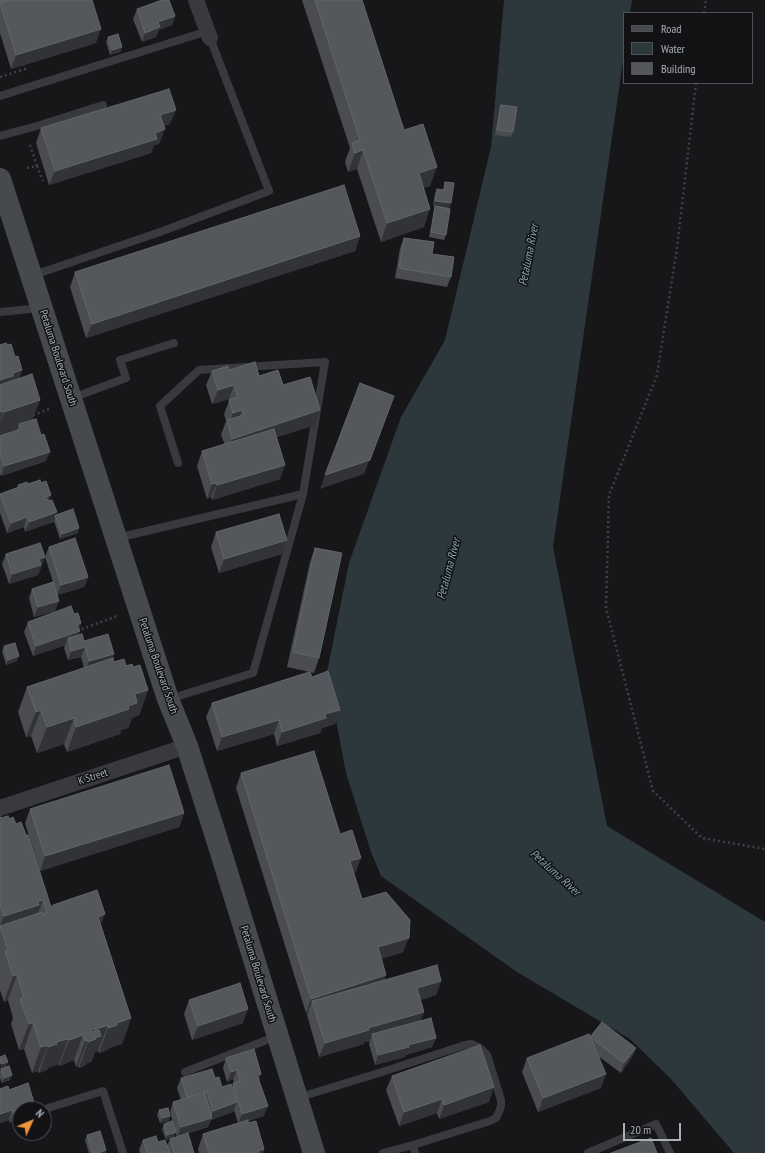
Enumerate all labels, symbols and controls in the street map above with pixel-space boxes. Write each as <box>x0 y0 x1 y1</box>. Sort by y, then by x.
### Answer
legend <box>623 12 753 84</box>
text: Road <box>661 21 681 36</box>
text: Water <box>661 41 685 56</box>
text: Building <box>661 61 696 76</box>
water label: Petaluma River <box>516 223 542 287</box>
street label: Petaluma Boulevard South <box>36 308 80 408</box>
water label: Petaluma River <box>434 537 464 601</box>
street label: Petaluma Boulevard South <box>135 616 181 716</box>
street label: K Street <box>76 766 110 788</box>
water label: Petaluma River <box>527 847 583 899</box>
street label: Petaluma Boulevard South <box>237 924 279 1024</box>
north arrow <box>12 1101 52 1141</box>
text: N <box>33 1106 47 1120</box>
scale bar <box>625 1115 683 1141</box>
text: 20 m <box>630 1122 651 1137</box>

